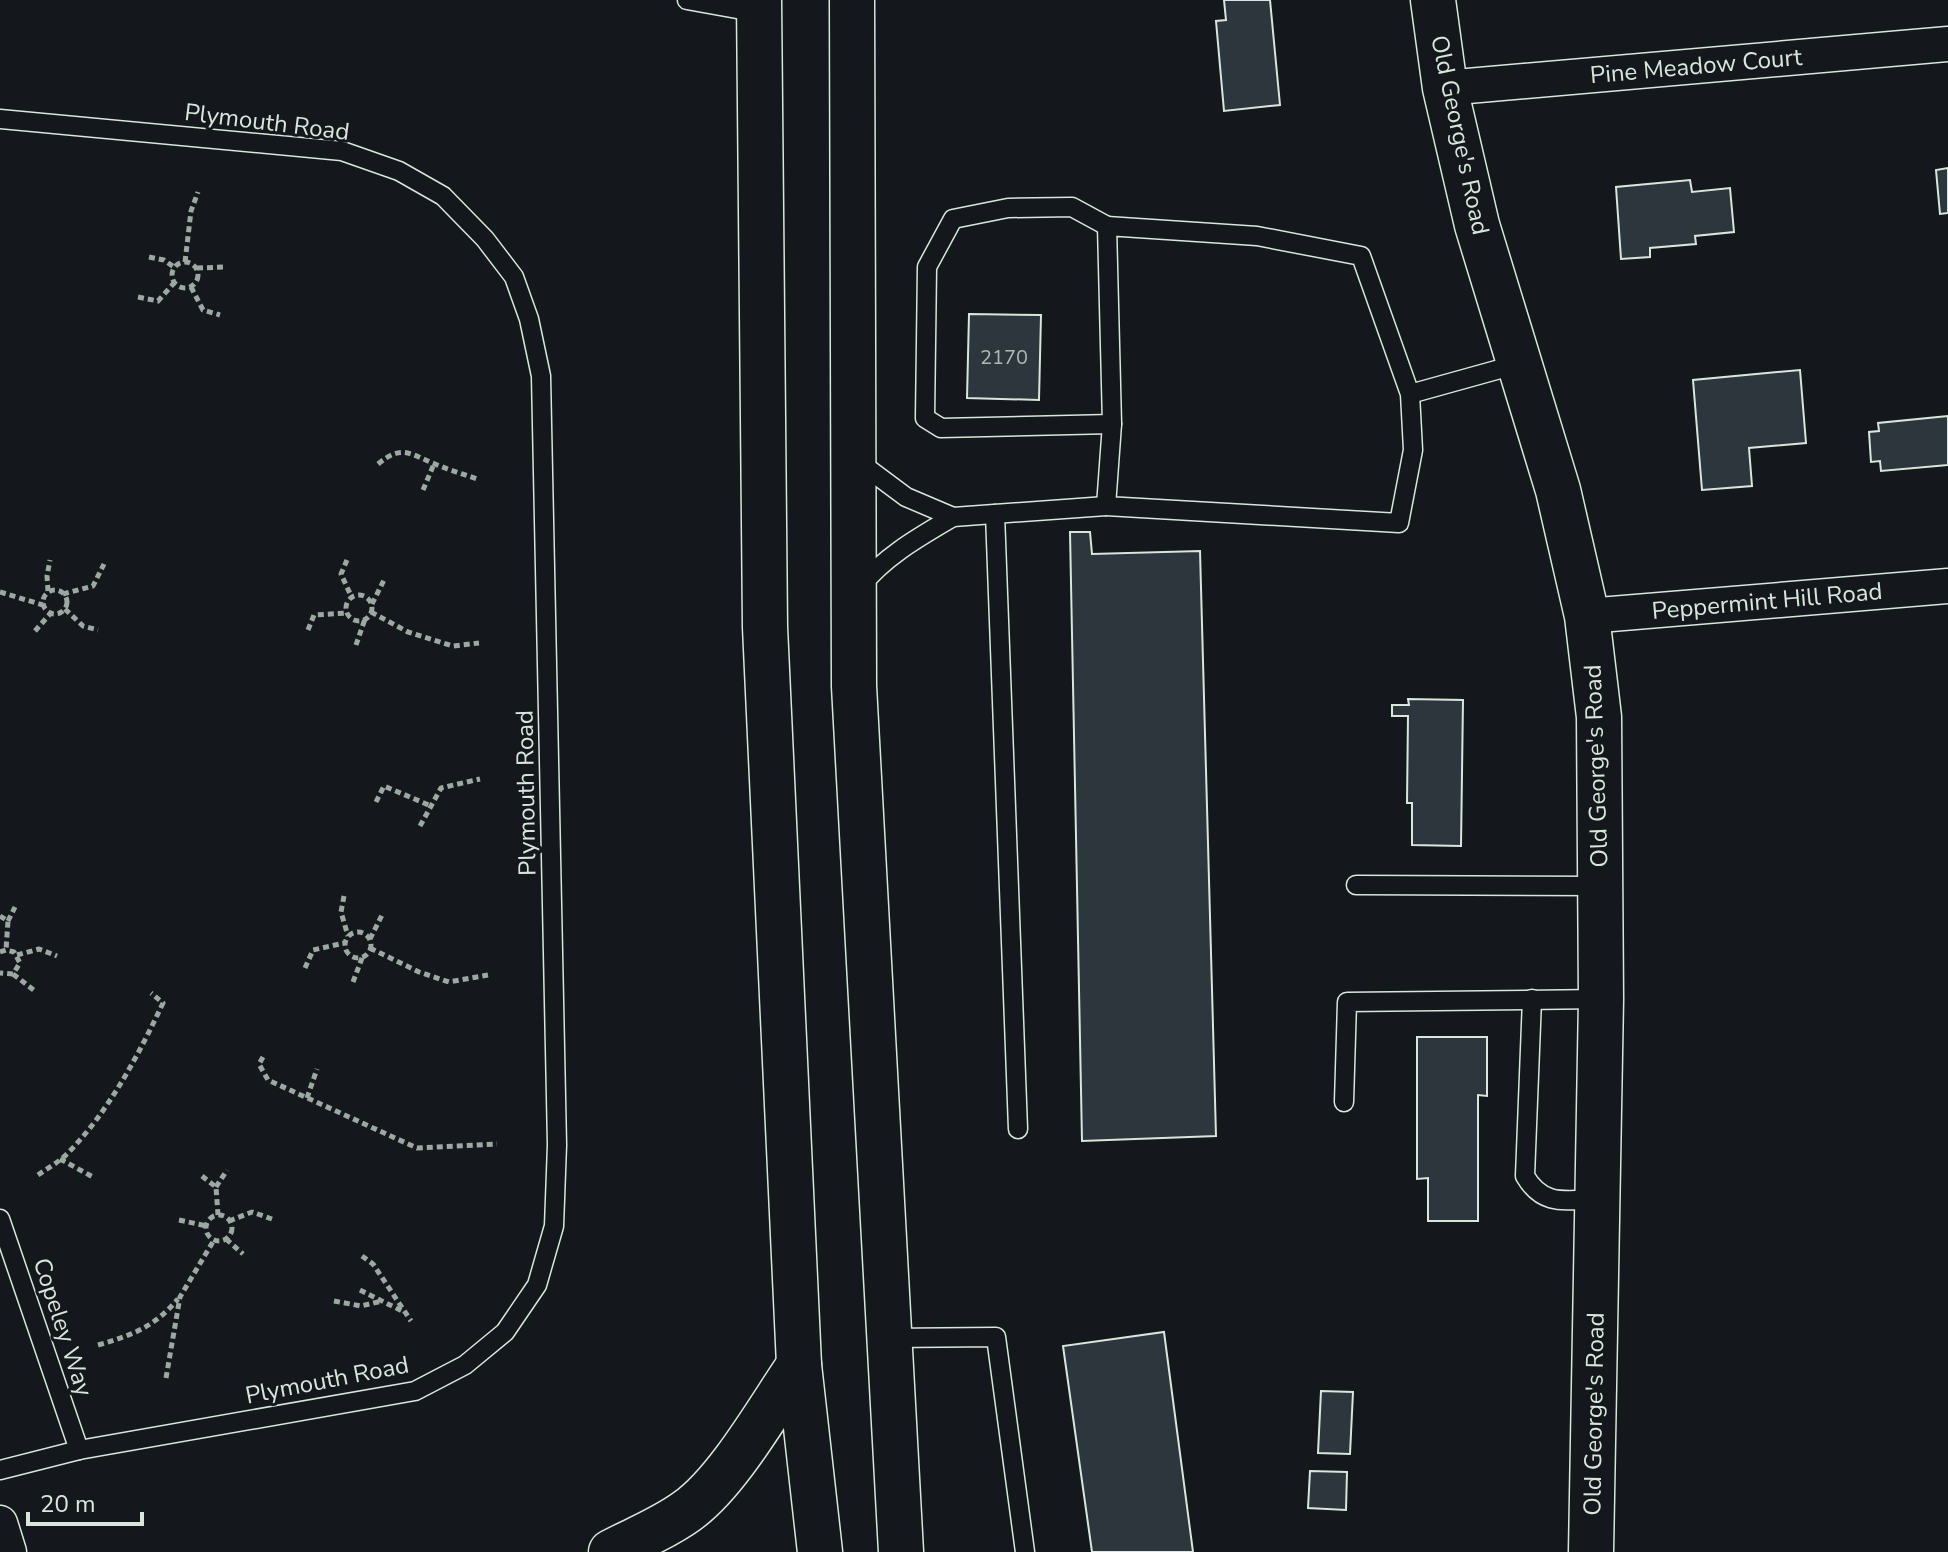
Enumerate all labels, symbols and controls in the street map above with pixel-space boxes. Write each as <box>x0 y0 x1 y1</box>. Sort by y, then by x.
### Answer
street label: Old George's Road <box>1423 32 1497 238</box>
street label: Pine Meadow Court <box>1589 41 1804 91</box>
street label: Plymouth Road <box>183 96 351 148</box>
house number: 2170 <box>980 344 1028 371</box>
street label: Peppermint Hill Road <box>1650 575 1884 627</box>
street label: Old George's Road <box>1576 664 1616 868</box>
street label: Plymouth Road <box>509 710 543 876</box>
street label: Copeley Way <box>26 1254 101 1401</box>
street label: Old George's Road <box>1576 1312 1612 1516</box>
street label: Plymouth Road <box>243 1348 411 1412</box>
scale bar <box>28 1476 142 1526</box>
text: 20 m <box>40 1488 96 1520</box>

